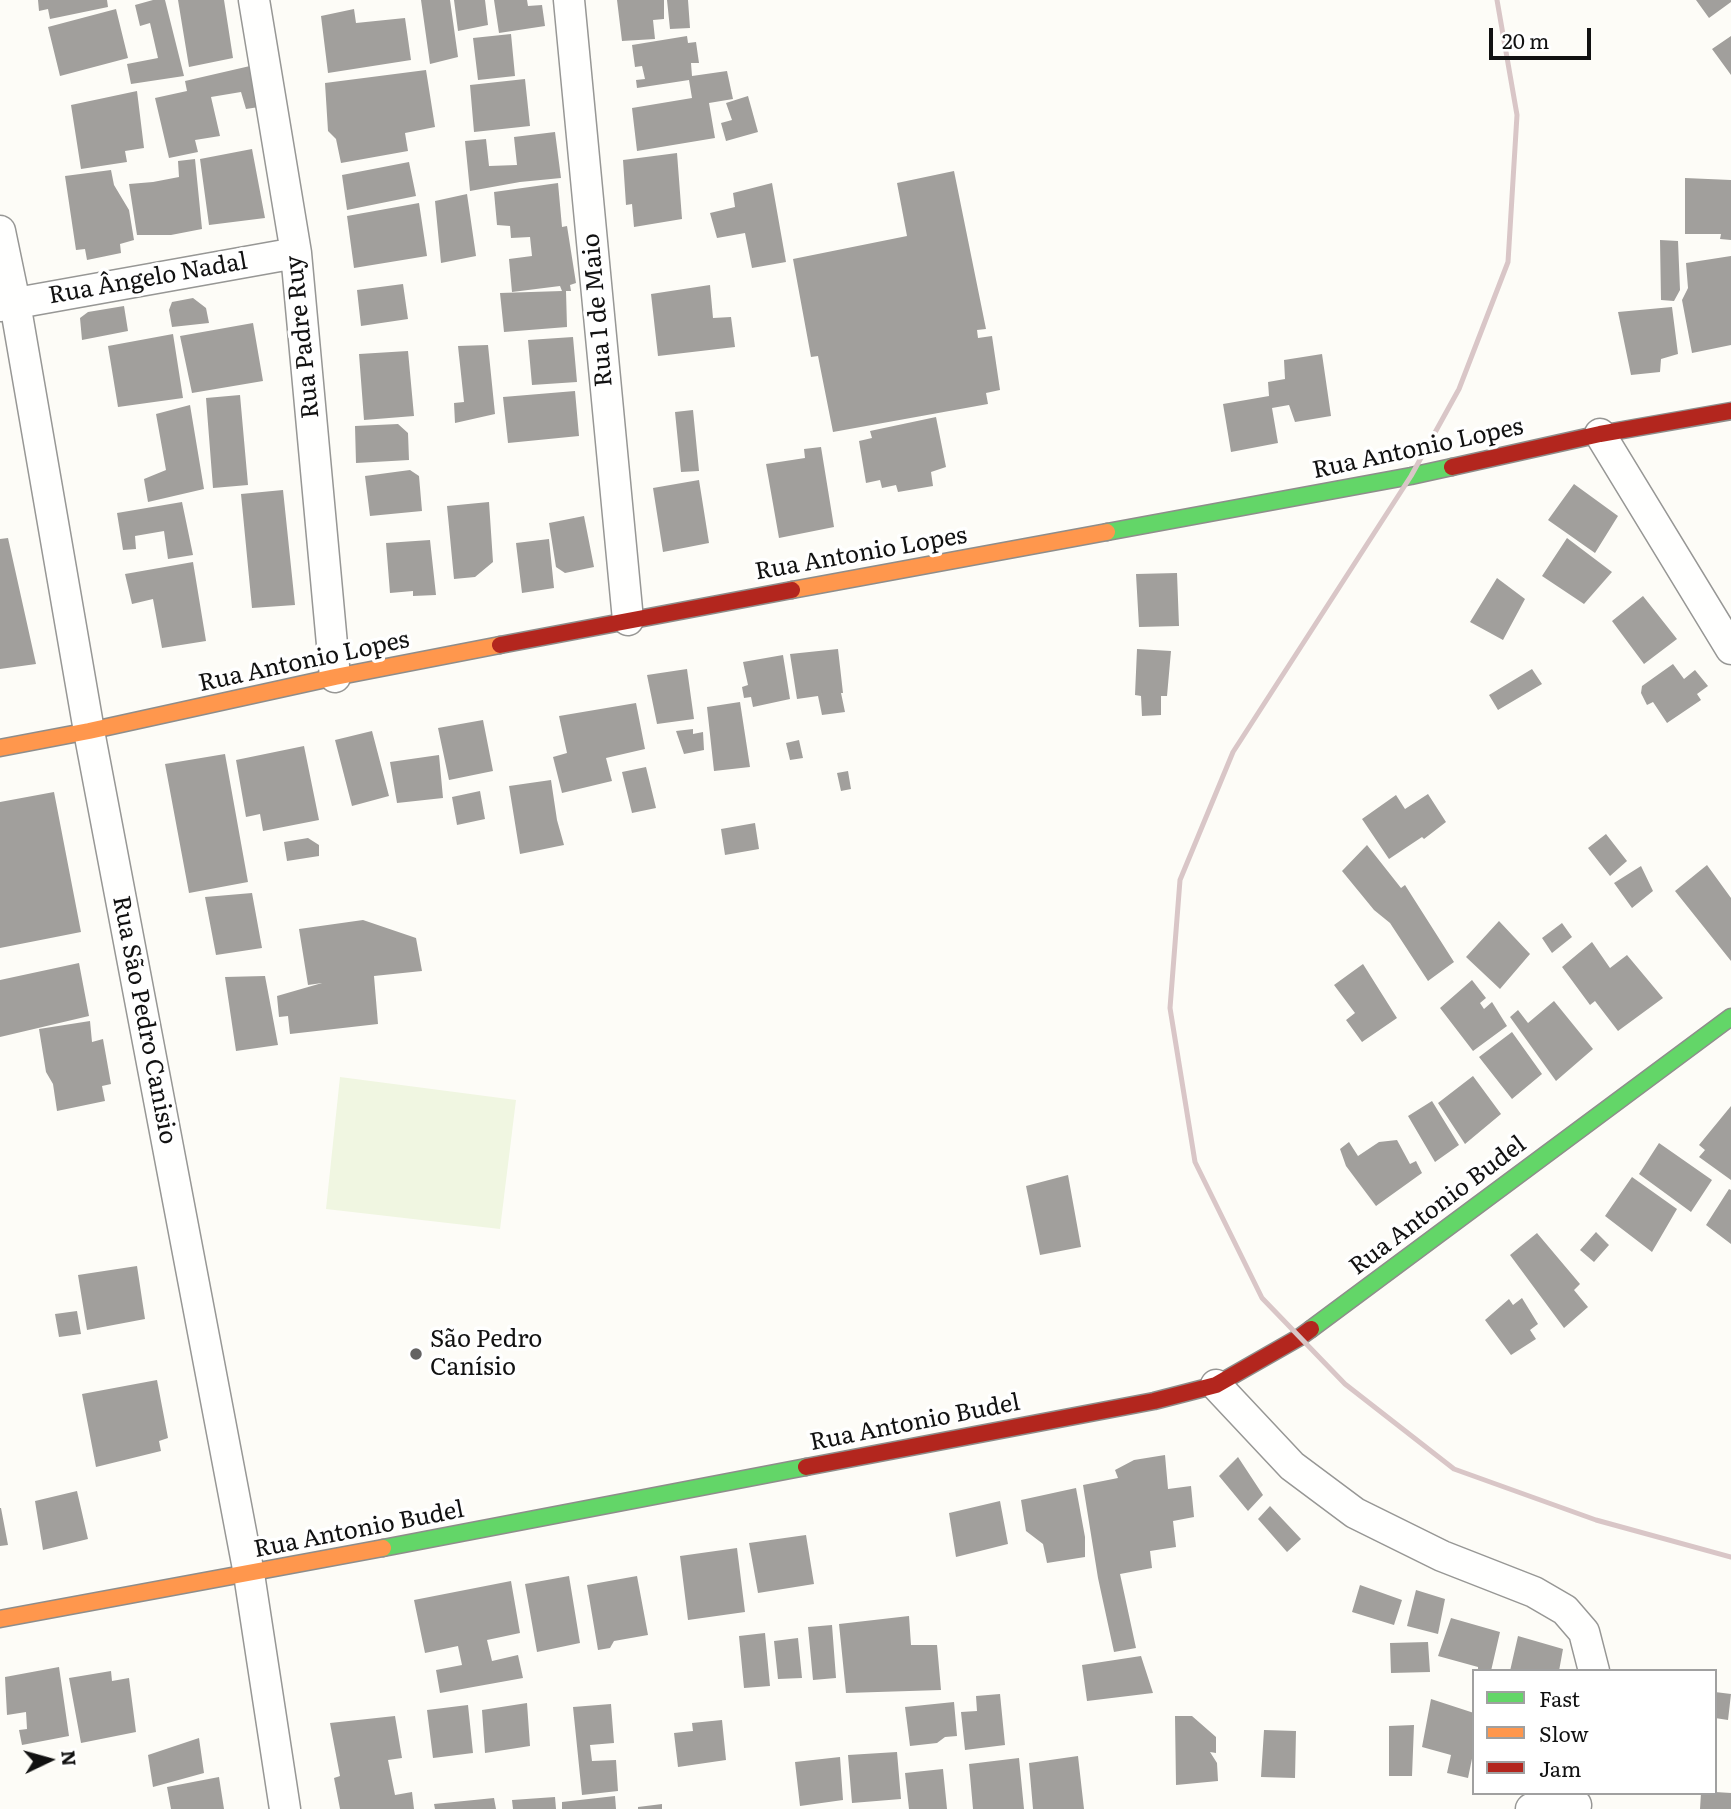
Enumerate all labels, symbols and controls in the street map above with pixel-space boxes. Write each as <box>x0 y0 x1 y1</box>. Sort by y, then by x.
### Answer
scale bar <box>1493 14 1594 58</box>
text: 20 m <box>1502 24 1549 55</box>
street label: Rua 1 de Maio <box>577 232 619 388</box>
street label: Rua Ângelo Nadal <box>46 247 250 311</box>
street label: Rua Padre Ruy <box>280 254 326 420</box>
street label: Rua Antonio Lopes <box>1310 413 1526 485</box>
street label: Rua Antonio Lopes <box>753 521 969 587</box>
street label: Rua Antonio Lopes <box>196 626 412 698</box>
street label: Rua São Pedro Canisio <box>106 893 182 1147</box>
street label: Rua Antonio Budel <box>1344 1130 1532 1282</box>
place label: São Pedro Canísio <box>430 1326 542 1382</box>
marker: São Pedro Canísio <box>408 1346 424 1362</box>
street label: Rua Antonio Budel <box>808 1389 1022 1457</box>
street label: Rua Antonio Budel <box>252 1496 466 1564</box>
legend <box>1472 1669 1717 1795</box>
text: Fast <box>1539 1682 1580 1713</box>
text: Slow <box>1539 1717 1589 1748</box>
north arrow <box>14 1725 84 1795</box>
text: N <box>55 1749 85 1767</box>
text: Jam <box>1539 1752 1581 1783</box>

